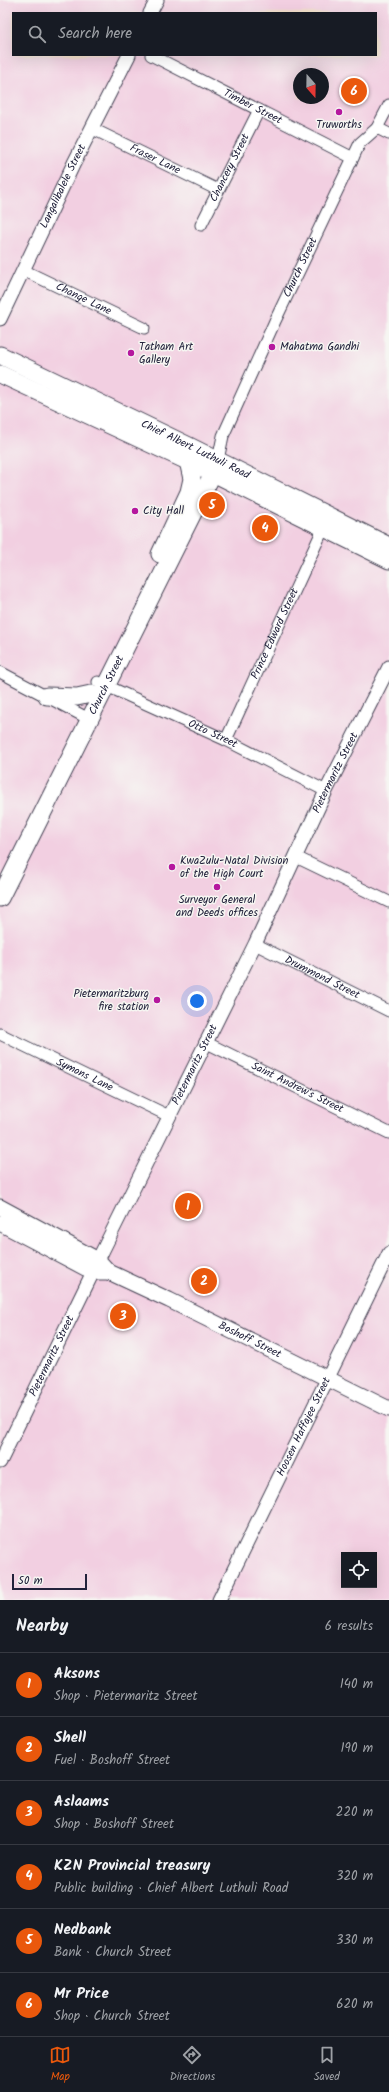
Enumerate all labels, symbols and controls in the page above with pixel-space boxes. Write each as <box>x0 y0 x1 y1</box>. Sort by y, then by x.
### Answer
search box <box>12 12 377 56</box>
text: Search here <box>58 22 132 46</box>
icon: search <box>26 23 48 45</box>
north arrow <box>293 68 329 104</box>
pin: 6 <box>341 76 367 106</box>
street label: Timber Street <box>220 84 286 130</box>
marker: Truworths <box>334 107 344 117</box>
place label: Truworths <box>316 116 362 134</box>
street label: Chancery Street <box>205 130 255 205</box>
street label: Fraser Lane <box>127 139 183 179</box>
street label: Langalibalele Street <box>35 140 91 231</box>
street label: Church Street <box>278 234 323 301</box>
street label: Change Lane <box>52 278 114 320</box>
place label: Tatham Art Gallery <box>139 338 194 369</box>
place label: Mahatma Gandhi <box>280 338 360 356</box>
marker: Mahatma Gandhi <box>267 342 277 352</box>
marker: Tatham Art Gallery <box>126 348 136 358</box>
street label: Chief Albert Luthuli Road <box>138 415 253 484</box>
pin: 5 <box>199 490 225 520</box>
place label: City Hall <box>143 502 184 520</box>
marker: City Hall <box>130 506 140 516</box>
pin: 4 <box>252 513 278 543</box>
street label: Prince Edward Street <box>246 585 304 682</box>
street label: Church Street <box>84 652 129 718</box>
street label: Otto Street <box>185 715 241 754</box>
street label: Pietermaritz Street <box>308 729 364 816</box>
place label: KwaZulu-Natal Division of the High Court <box>180 852 289 883</box>
marker: KwaZulu-Natal Division of the High Court <box>167 862 177 872</box>
marker: Surveyor General and Deeds offices <box>212 882 222 892</box>
place label: Surveyor General and Deeds offices <box>176 891 258 922</box>
street label: Drummond Street <box>281 951 364 1004</box>
place label: Pietermaritzburg fire station <box>73 985 149 1016</box>
your location <box>187 991 207 1011</box>
marker: Pietermaritzburg fire station <box>152 995 162 1005</box>
street label: Pietermaritz Street <box>167 1021 223 1108</box>
street label: Symons Lane <box>53 1053 116 1097</box>
street label: Saint Andrew's Street <box>248 1057 347 1118</box>
pin: 1 <box>175 1191 201 1221</box>
pin: 2 <box>191 1266 217 1296</box>
pin: 3 <box>110 1301 136 1331</box>
street label: Pietermaritz Street <box>24 1312 80 1400</box>
street label: Boshoff Street <box>215 1317 285 1364</box>
street label: Hoosen Haffajee Street <box>272 1373 336 1479</box>
map controls <box>341 1552 377 1588</box>
button: locate <box>341 1552 377 1588</box>
scale bar <box>12 1572 87 1591</box>
text: 50 m <box>18 1572 43 1590</box>
text: Nearby <box>16 1613 68 1640</box>
text: 6 results <box>325 1616 373 1637</box>
text: Aksons <box>54 1662 100 1686</box>
text: 1 <box>27 1674 31 1695</box>
text: 140 m <box>340 1674 373 1695</box>
text: Shop · Pietermaritz Street <box>54 1686 197 1707</box>
text: Shell <box>54 1726 86 1750</box>
text: 2 <box>25 1738 33 1759</box>
text: 190 m <box>341 1738 373 1759</box>
text: Fuel · Boshoff Street <box>54 1750 170 1771</box>
text: Aslaams <box>54 1790 109 1814</box>
text: 3 <box>25 1802 33 1823</box>
text: 220 m <box>336 1802 373 1823</box>
text: Shop · Boshoff Street <box>54 1814 174 1835</box>
text: KZN Provincial treasury <box>54 1854 210 1878</box>
text: 4 <box>25 1866 33 1887</box>
text: 320 m <box>336 1866 373 1887</box>
text: Public building · Chief Albert Luthuli Road <box>54 1878 288 1899</box>
text: Nedbank <box>54 1918 111 1942</box>
text: 5 <box>26 1930 32 1951</box>
text: 330 m <box>336 1930 373 1951</box>
text: Bank · Church Street <box>54 1942 171 1963</box>
text: Mr Price <box>54 1982 109 2006</box>
text: 6 <box>25 1994 33 2015</box>
text: 620 m <box>336 1994 373 2015</box>
text: Shop · Church Street <box>54 2006 170 2027</box>
tab: Map <box>49 2044 71 2086</box>
tab: Directions <box>170 2044 215 2086</box>
tab: Saved <box>314 2044 340 2086</box>

